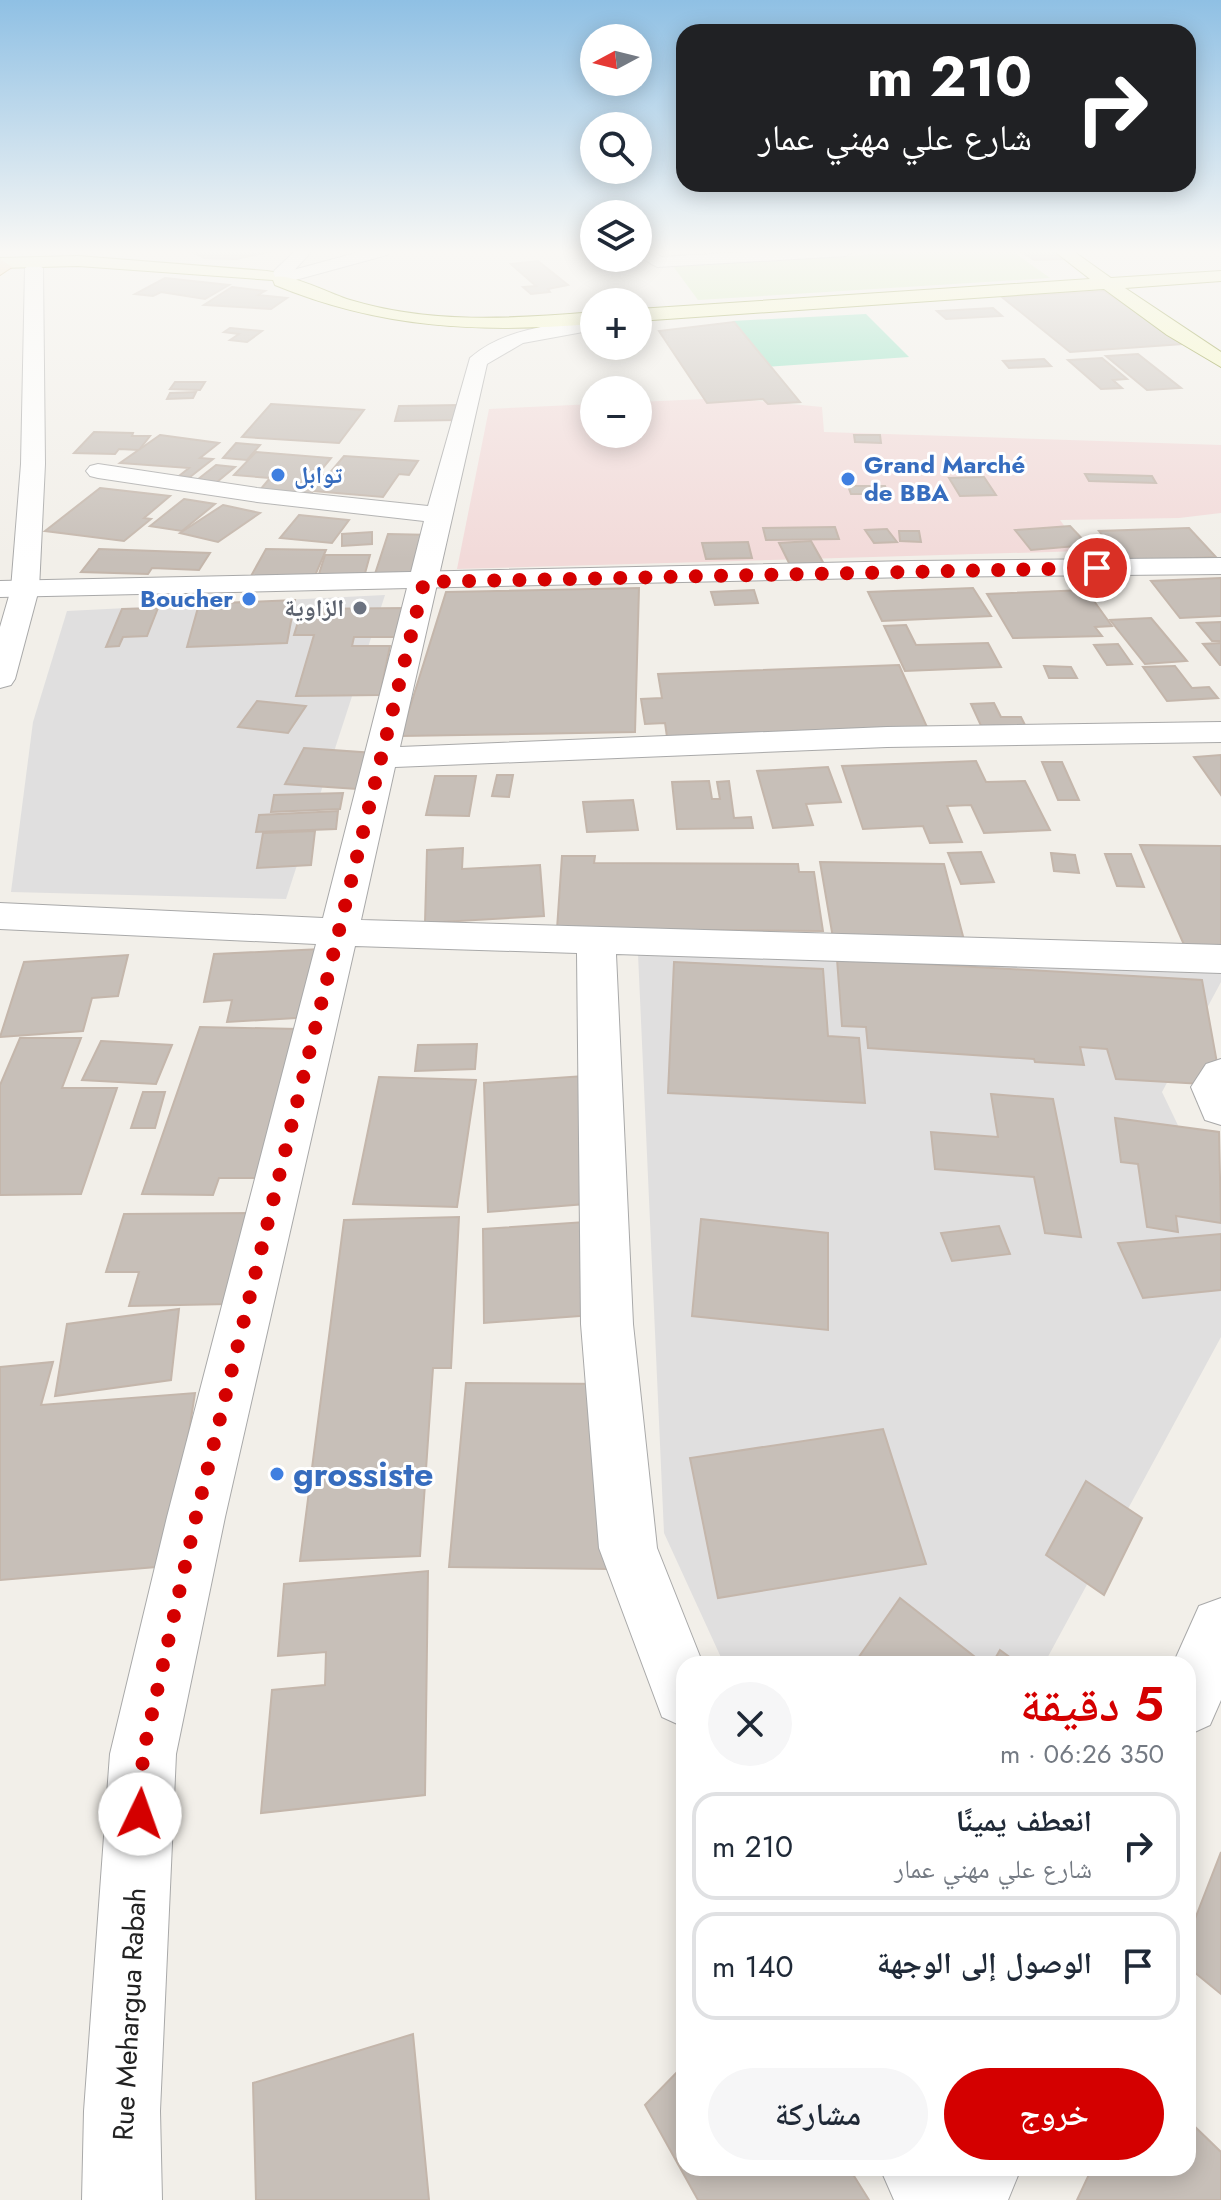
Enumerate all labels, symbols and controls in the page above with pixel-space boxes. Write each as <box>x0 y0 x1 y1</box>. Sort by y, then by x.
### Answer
north arrow <box>580 24 652 96</box>
map controls <box>580 24 652 448</box>
text: 210 m <box>867 36 1032 117</box>
icon: right <box>1060 56 1164 160</box>
text: شارع علي مهني عمار <box>758 111 1032 163</box>
button: search <box>580 112 652 184</box>
button: layers <box>580 200 652 272</box>
button: + <box>580 288 652 360</box>
button: − <box>580 376 652 448</box>
place label: Grand Marché de BBA <box>864 447 1025 510</box>
place label: توابل <box>294 457 343 492</box>
marker: توابل <box>269 466 287 484</box>
marker: Grand Marché de BBA <box>839 470 857 488</box>
pin <box>1063 534 1131 602</box>
icon: arrive <box>1075 546 1119 590</box>
place label: Boucher <box>140 581 233 616</box>
marker: Boucher <box>240 590 258 608</box>
place label: الزاوية <box>284 590 344 625</box>
marker: الزاوية <box>351 599 369 617</box>
place label: grossiste <box>293 1450 433 1499</box>
marker: grossiste <box>268 1465 286 1483</box>
text: 5 دقيقة <box>1020 1670 1164 1739</box>
button: close <box>708 1682 792 1766</box>
text: 350 m · 06:26 <box>1000 1735 1164 1773</box>
position arrow <box>98 1772 182 1856</box>
text: انعطف يمينًا <box>956 1799 1092 1842</box>
icon: right <box>1116 1824 1160 1868</box>
text: 210 m <box>712 1825 793 1868</box>
text: شارع علي مهني عمار <box>894 1850 1092 1888</box>
street label: Rue Mehargua Rabah <box>102 1886 157 2142</box>
text: الوصول إلى الوجهة <box>877 1941 1092 1984</box>
icon: arrive <box>1116 1944 1160 1988</box>
text: 140 m <box>712 1945 793 1988</box>
button: مشاركة <box>708 2068 928 2160</box>
button: خروج <box>944 2068 1164 2160</box>

